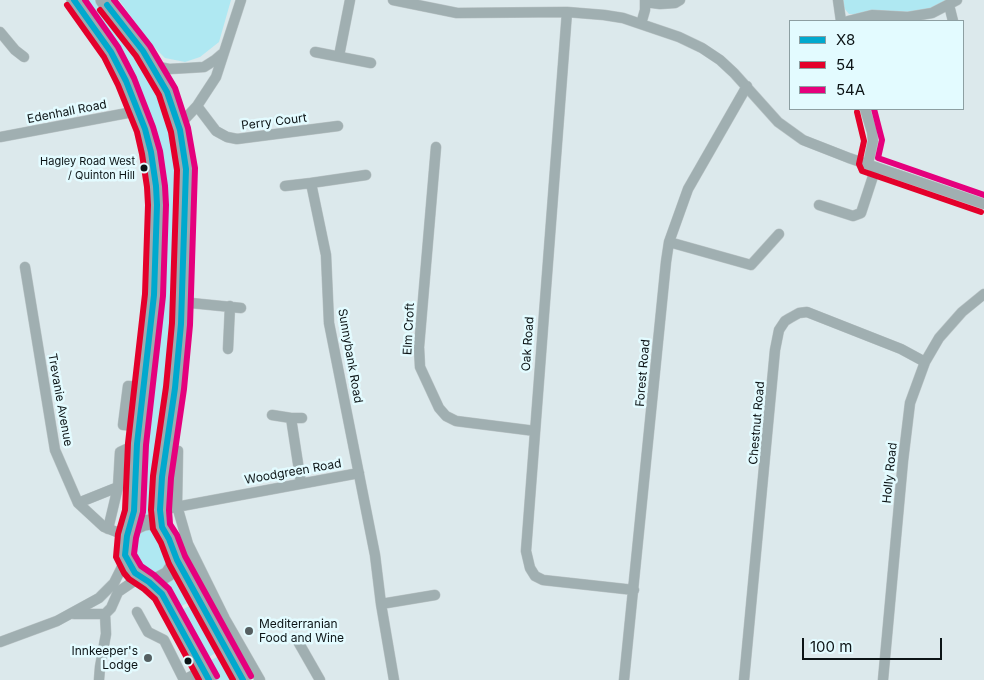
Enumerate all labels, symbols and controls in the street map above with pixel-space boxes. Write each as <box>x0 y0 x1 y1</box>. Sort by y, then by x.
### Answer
legend <box>789 20 964 110</box>
text: X8 <box>836 30 855 49</box>
text: 54 <box>836 55 855 74</box>
text: 54A <box>836 80 865 99</box>
street label: Edenhall Road <box>26 97 108 127</box>
street label: Perry Court <box>240 111 308 133</box>
place label: Hagley Road West / Quinton Hill <box>40 155 135 181</box>
marker: Hagley Road West / Quinton Hill <box>139 163 149 173</box>
street label: Elm Croft <box>400 303 418 355</box>
street label: Sunnybank Road <box>335 308 365 404</box>
street label: Oak Road <box>519 316 537 372</box>
street label: Forest Road <box>633 339 653 407</box>
street label: Trevanie Avenue <box>45 352 75 448</box>
street label: Chestnut Road <box>746 381 768 465</box>
street label: Holly Road <box>880 442 900 504</box>
street label: Woodgreen Road <box>243 456 343 488</box>
place label: Mediterranian Food and Wine <box>259 617 344 645</box>
marker: Mediterranian Food and Wine <box>243 625 255 637</box>
scale bar <box>804 628 944 660</box>
text: 100 m <box>810 637 852 656</box>
place label: Innkeeper's Lodge <box>71 644 138 672</box>
marker: Innkeeper's Lodge <box>142 652 154 664</box>
unlabelled marker <box>183 656 193 666</box>

